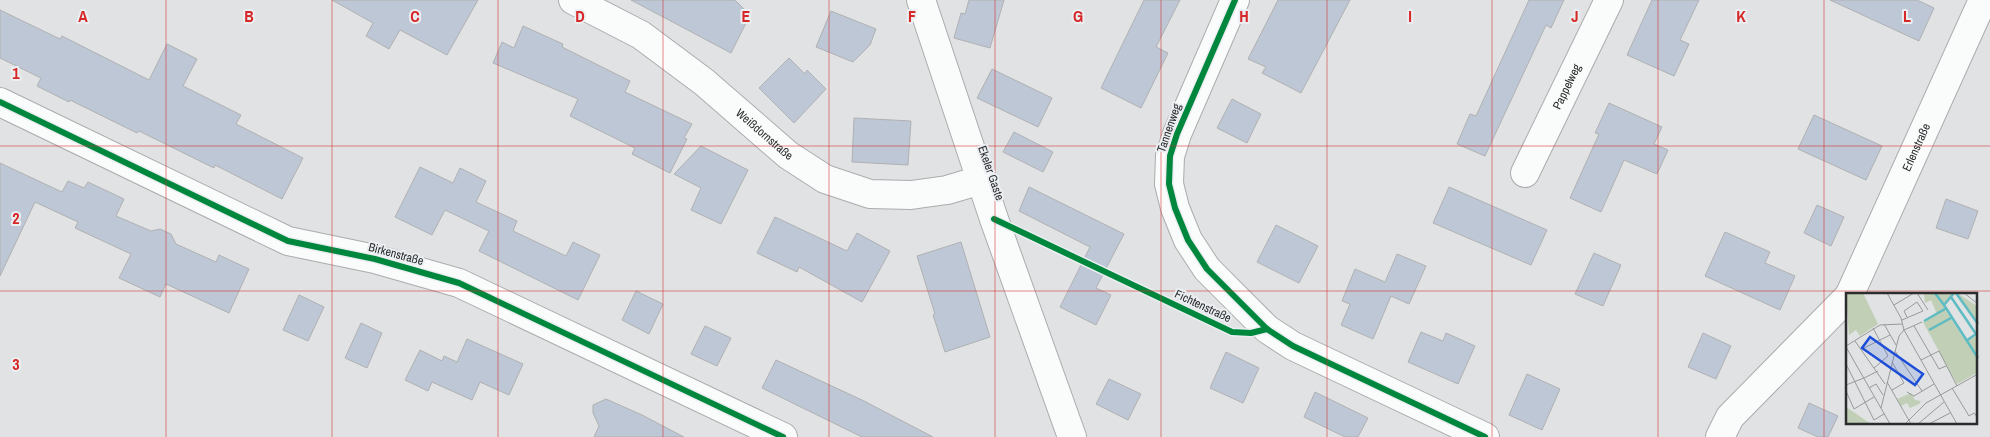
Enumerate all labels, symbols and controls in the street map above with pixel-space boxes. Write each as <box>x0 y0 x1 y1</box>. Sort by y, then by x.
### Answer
text: A <box>78 5 88 27</box>
text: B <box>244 5 254 27</box>
text: C <box>410 5 420 27</box>
text: D <box>575 5 585 27</box>
text: E <box>742 5 751 27</box>
text: F <box>908 5 916 27</box>
text: G <box>1073 5 1083 27</box>
text: H <box>1239 5 1249 27</box>
text: I <box>1408 5 1412 27</box>
text: J <box>1571 5 1579 27</box>
text: K <box>1736 5 1746 27</box>
text: L <box>1903 5 1911 27</box>
street label: Pappelweg <box>1549 61 1585 112</box>
text: 1 <box>12 62 20 84</box>
street label: Tannenweg <box>1153 101 1185 154</box>
street label: Weißdornstraße <box>732 105 796 164</box>
street label: Erlenstraße <box>1899 121 1934 174</box>
street label: Ekeler Gaste <box>974 143 1008 203</box>
text: 2 <box>12 207 20 229</box>
street label: Birkenstraße <box>367 239 425 269</box>
street label: Fichtenstraße <box>1172 286 1234 326</box>
inset map <box>1846 293 1978 424</box>
text: 3 <box>12 353 20 375</box>

